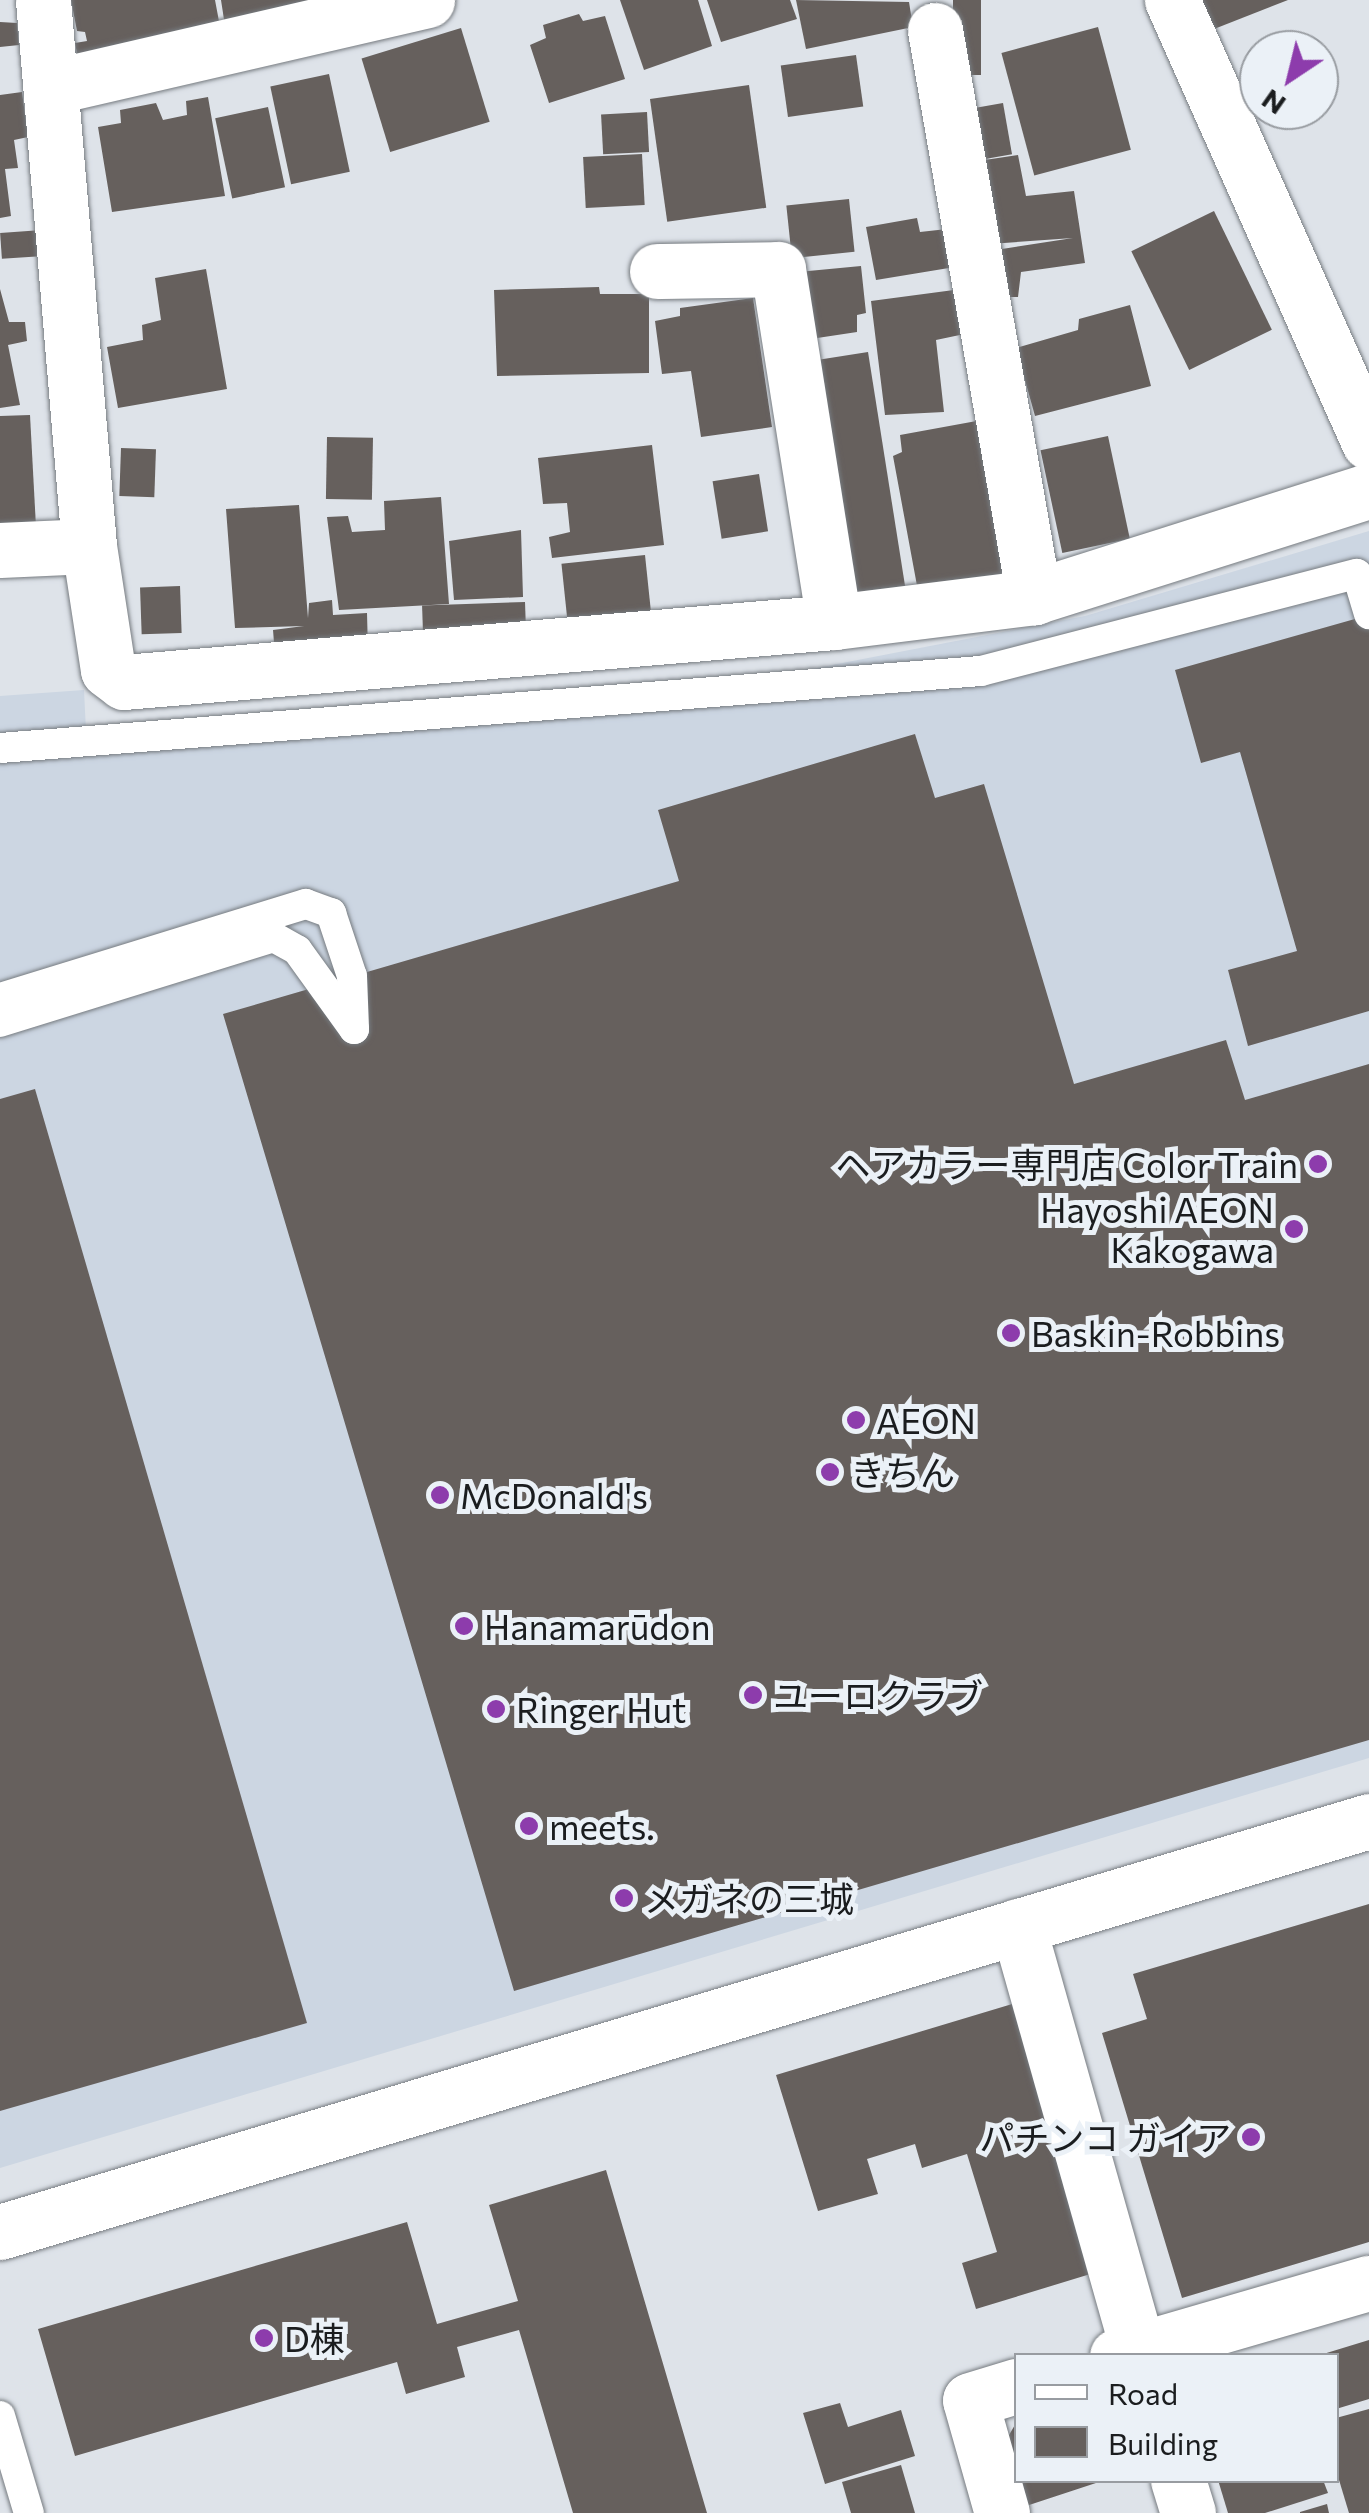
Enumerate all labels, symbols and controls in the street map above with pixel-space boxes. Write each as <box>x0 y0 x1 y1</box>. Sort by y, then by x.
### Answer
north arrow <box>1239 30 1339 130</box>
text: N <box>1255 83 1291 123</box>
place label: ヘアカラー専門店 Color Train <box>835 1143 1298 1185</box>
marker: ヘアカラー専門店 Color Train <box>1307 1153 1329 1175</box>
place label: Hayoshi AEON Kakogawa <box>1040 1188 1274 1270</box>
marker: Hayoshi AEON Kakogawa <box>1283 1218 1305 1240</box>
place label: Baskin-Robbins <box>1031 1312 1280 1354</box>
marker: Baskin-Robbins <box>1000 1322 1022 1344</box>
place label: AEON <box>876 1399 976 1441</box>
marker: AEON <box>845 1409 867 1431</box>
place label: きちん <box>850 1451 955 1493</box>
marker: きちん <box>819 1461 841 1483</box>
place label: McDonald's <box>460 1474 648 1516</box>
marker: McDonald's <box>429 1484 451 1506</box>
place label: Hanamarūdon <box>484 1605 710 1647</box>
marker: Hanamarūdon <box>453 1615 475 1637</box>
place label: ユーロクラブ <box>773 1674 983 1716</box>
marker: ユーロクラブ <box>742 1684 764 1706</box>
place label: Ringer Hut <box>516 1688 686 1730</box>
marker: Ringer Hut <box>485 1698 507 1720</box>
place label: meets. <box>549 1805 654 1847</box>
marker: meets. <box>518 1815 540 1837</box>
place label: メガネの三城 <box>644 1877 854 1919</box>
marker: メガネの三城 <box>613 1887 635 1909</box>
place label: パチンコ ガイア <box>979 2116 1231 2158</box>
marker: パチンコ ガイア <box>1240 2126 1262 2148</box>
place label: D棟 <box>284 2317 345 2359</box>
marker: D棟 <box>253 2327 275 2349</box>
legend <box>1014 2353 1339 2483</box>
text: Road <box>1108 2374 1178 2411</box>
text: Building <box>1108 2424 1218 2461</box>

